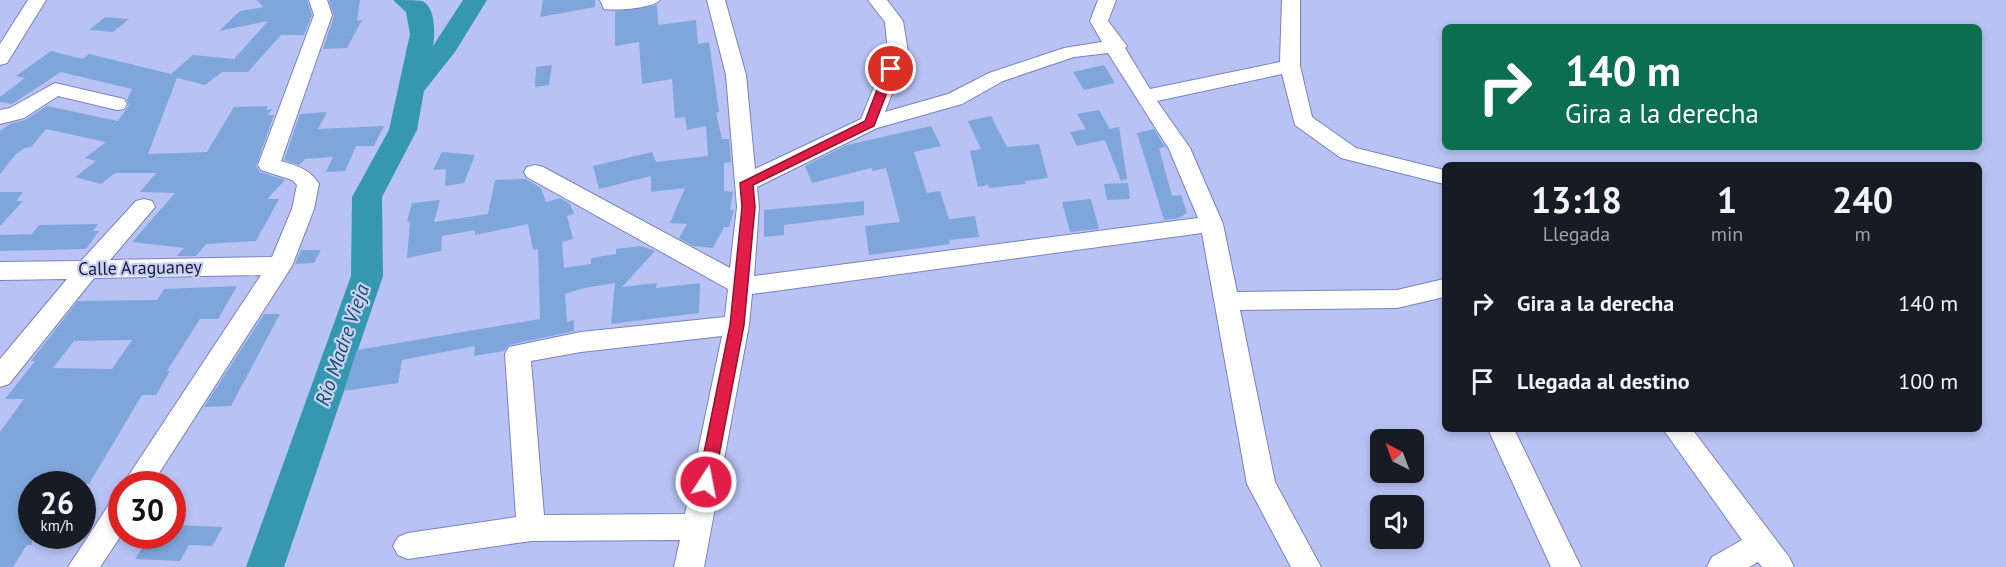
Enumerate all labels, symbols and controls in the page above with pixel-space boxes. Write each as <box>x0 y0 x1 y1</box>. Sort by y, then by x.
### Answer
pin <box>865 43 916 94</box>
text: 140 m <box>1565 43 1681 98</box>
icon: right <box>1466 48 1544 126</box>
icon: arrive <box>874 52 907 85</box>
text: Gira a la derecha <box>1565 96 1759 130</box>
text: 13:18 <box>1531 176 1622 223</box>
text: 1 <box>1717 176 1737 223</box>
text: 240 <box>1832 176 1893 223</box>
text: Llegada <box>1543 221 1610 247</box>
text: min <box>1711 221 1743 247</box>
text: m <box>1855 221 1871 247</box>
street label: Calle Araguaney <box>78 255 203 280</box>
water label: Río Madre Vieja <box>309 280 375 409</box>
icon: right <box>1466 287 1499 320</box>
text: Gira a la derecha <box>1517 289 1674 317</box>
text: 140 m <box>1898 289 1958 317</box>
icon: arrive <box>1466 365 1499 398</box>
text: Llegada al destino <box>1517 367 1690 395</box>
text: 100 m <box>1898 367 1958 395</box>
north arrow <box>1370 429 1424 483</box>
map controls <box>1370 429 1424 549</box>
position arrow <box>674 450 738 514</box>
speed limit sign: 30 <box>108 471 186 549</box>
text: 26 <box>40 483 74 522</box>
button: sound <box>1370 495 1424 549</box>
text: km/h <box>41 516 73 535</box>

